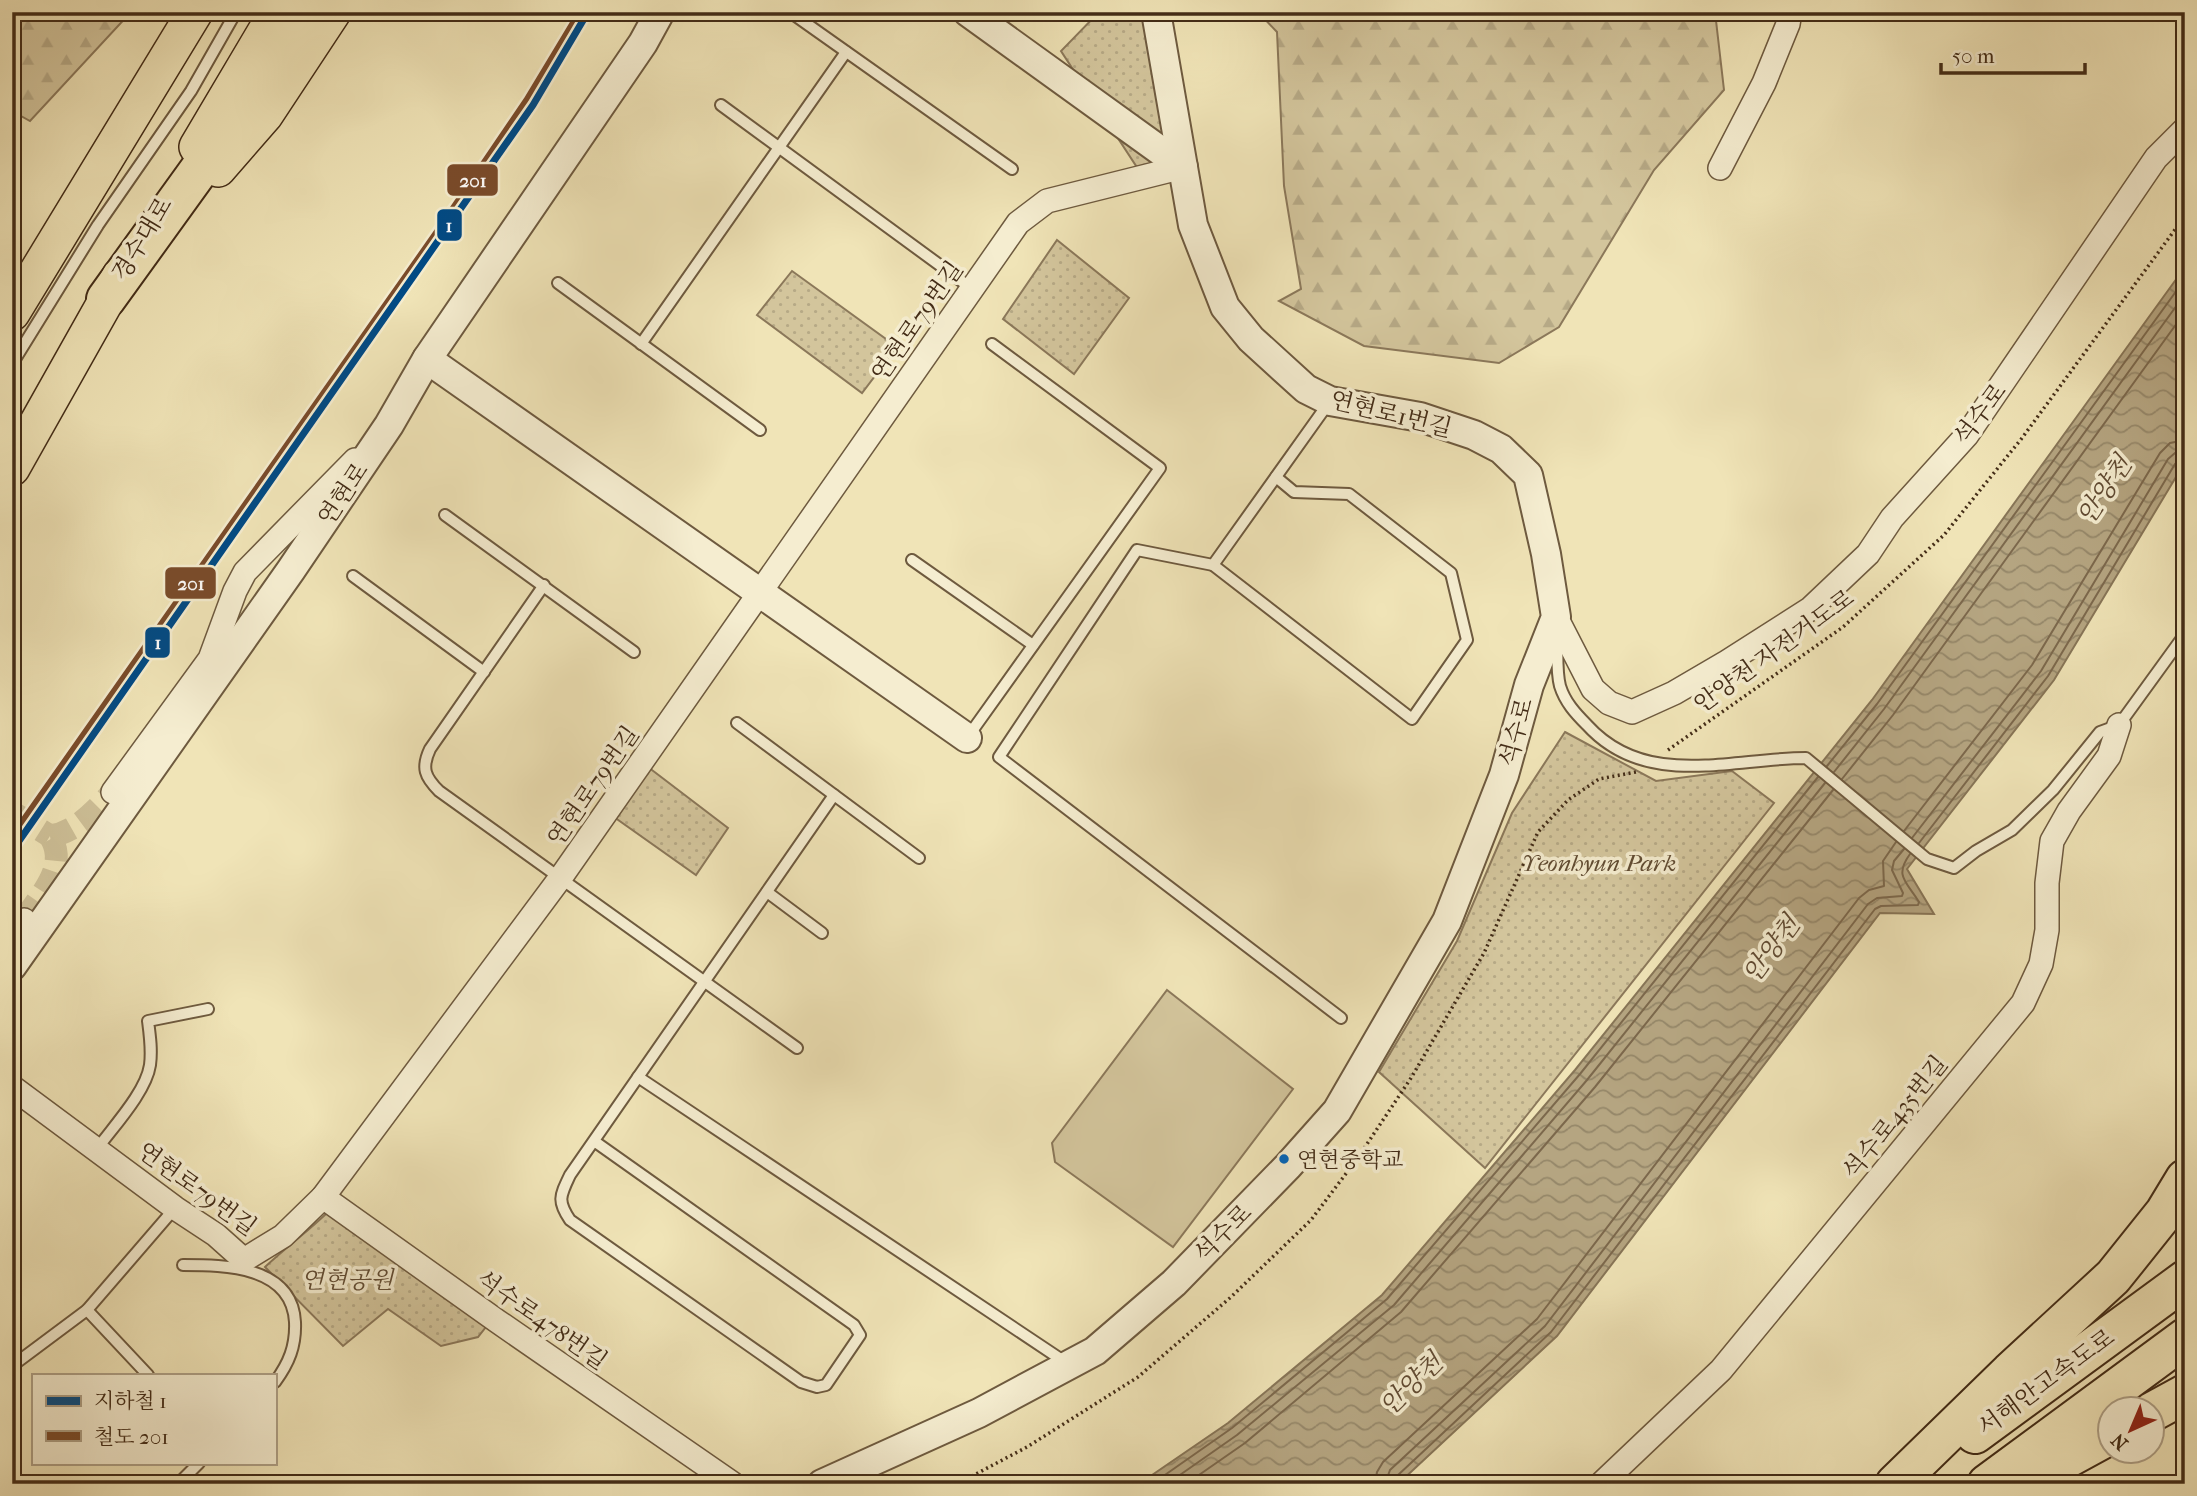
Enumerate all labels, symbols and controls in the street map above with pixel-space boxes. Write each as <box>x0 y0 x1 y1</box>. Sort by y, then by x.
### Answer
scale bar <box>1941 32 2085 76</box>
text: 50 m <box>1952 44 1995 68</box>
line badge: 201 <box>446 163 499 197</box>
text: 201 <box>460 170 486 192</box>
street label: 경수대로 <box>106 192 178 286</box>
line badge: 1 <box>436 208 463 242</box>
text: 1 <box>446 215 452 237</box>
street label: 연현로79번길 <box>865 256 969 386</box>
street label: 석수로 <box>1948 378 2012 450</box>
street label: 연현로1번길 <box>1327 385 1455 443</box>
water label: 안양천 <box>2070 449 2139 530</box>
street label: 연현로 <box>312 457 374 531</box>
line badge: 201 <box>164 566 217 600</box>
text: 201 <box>178 573 204 595</box>
street label: 안양천 자전거도로 <box>1689 584 1859 718</box>
line badge: 1 <box>144 626 171 659</box>
text: 1 <box>155 632 161 654</box>
street label: 석수로 <box>1493 695 1539 769</box>
street label: 연현로79번길 <box>541 721 645 851</box>
park label: Yeonhyun Park <box>1522 849 1676 877</box>
water label: 안양천 <box>1736 908 1808 989</box>
street label: 석수로435번길 <box>1837 1050 1953 1184</box>
street label: 연현로79번길 <box>132 1137 262 1241</box>
place label: 연현중학교 <box>1297 1147 1403 1173</box>
marker: 연현중학교 <box>1277 1152 1291 1166</box>
street label: 석수로 <box>1189 1199 1257 1267</box>
street label: 석수로478번길 <box>471 1265 613 1375</box>
park label: 연현공원 <box>301 1266 395 1294</box>
street label: 서해안고속도로 <box>1972 1323 2120 1441</box>
water label: 안양천 <box>1373 1346 1451 1422</box>
legend <box>32 1374 276 1464</box>
text: 지하철 1 <box>94 1389 167 1413</box>
north arrow <box>2096 1394 2166 1464</box>
text: 철도 201 <box>94 1425 169 1449</box>
text: N <box>2107 1428 2133 1454</box>

